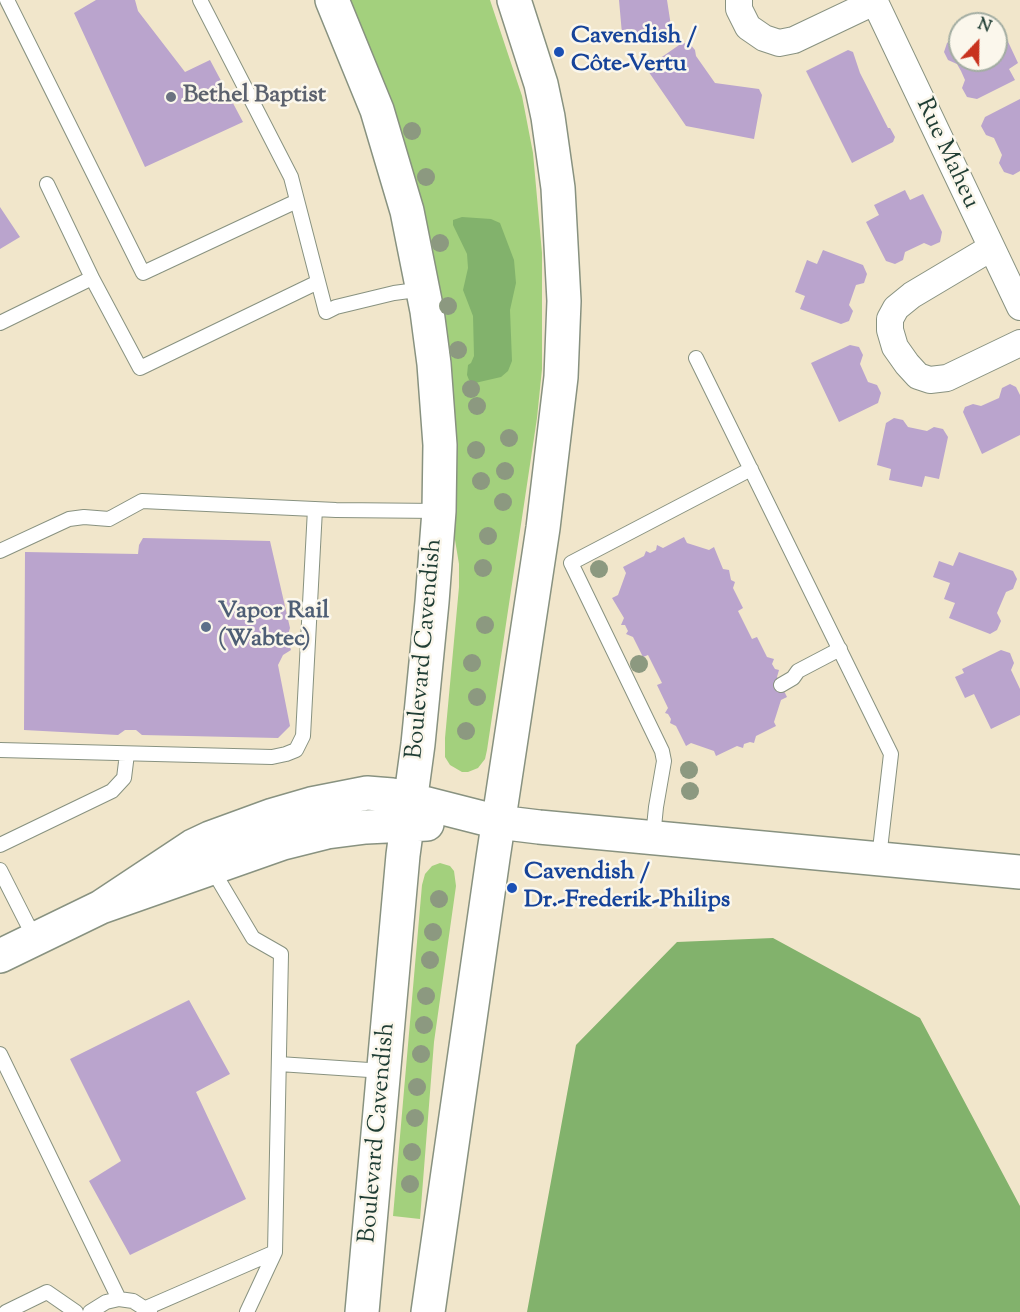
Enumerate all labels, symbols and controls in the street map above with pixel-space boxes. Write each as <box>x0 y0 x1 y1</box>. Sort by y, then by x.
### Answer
north arrow <box>948 12 1008 72</box>
text: N <box>974 14 994 40</box>
place label: Cavendish / Côte-Vertu <box>571 24 697 80</box>
marker: Cavendish / Côte-Vertu <box>552 45 566 59</box>
place label: Bethel Baptist <box>183 83 326 111</box>
marker: Bethel Baptist <box>164 90 178 104</box>
street label: Rue Maheu <box>908 94 984 214</box>
street label: Boulevard Cavendish <box>402 538 450 760</box>
place label: Vapor Rail (Wabtec) <box>218 599 329 655</box>
marker: Vapor Rail (Wabtec) <box>199 620 213 634</box>
place label: Cavendish / Dr.-Frederik-Philips <box>524 860 730 916</box>
marker: Cavendish / Dr.-Frederik-Philips <box>505 881 519 895</box>
street label: Boulevard Cavendish <box>355 1022 403 1244</box>

